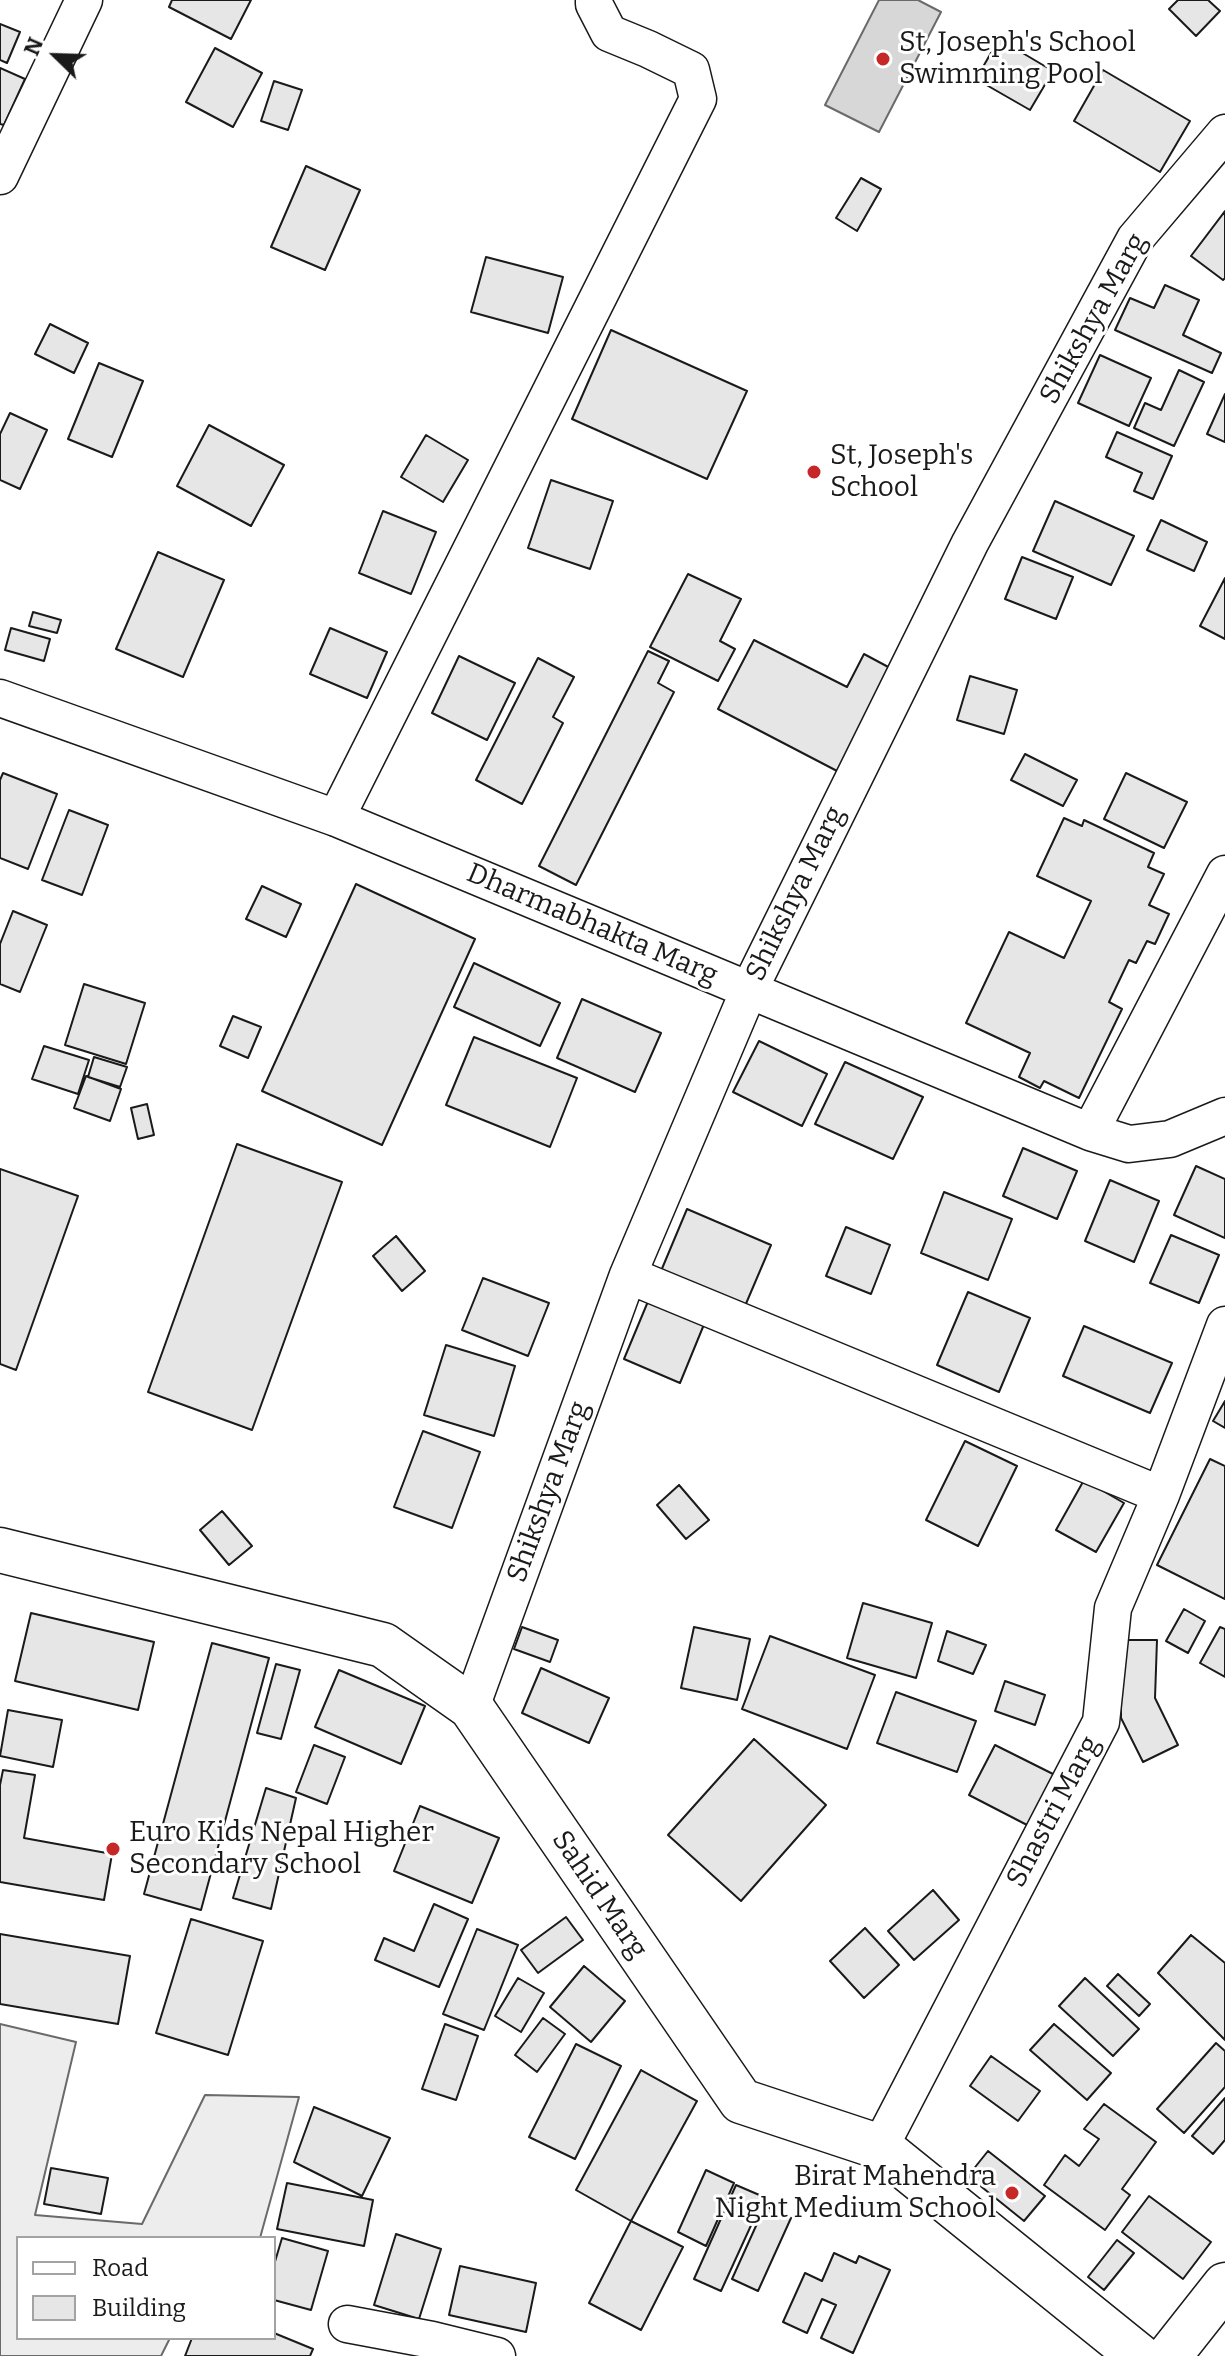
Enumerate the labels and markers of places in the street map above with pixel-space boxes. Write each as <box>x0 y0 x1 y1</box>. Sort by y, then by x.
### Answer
place label: St, Joseph's School Swimming Pool <box>899 26 1136 92</box>
marker: St, Joseph's School Swimming Pool <box>874 50 892 68</box>
place label: St, Joseph's School <box>830 439 973 505</box>
marker: St, Joseph's School <box>805 463 823 481</box>
place label: Euro Kids Nepal Higher Secondary School <box>129 1816 434 1882</box>
marker: Euro Kids Nepal Higher Secondary School <box>104 1840 122 1858</box>
place label: Birat Mahendra Night Medium School <box>715 2160 996 2226</box>
marker: Birat Mahendra Night Medium School <box>1003 2184 1021 2202</box>

